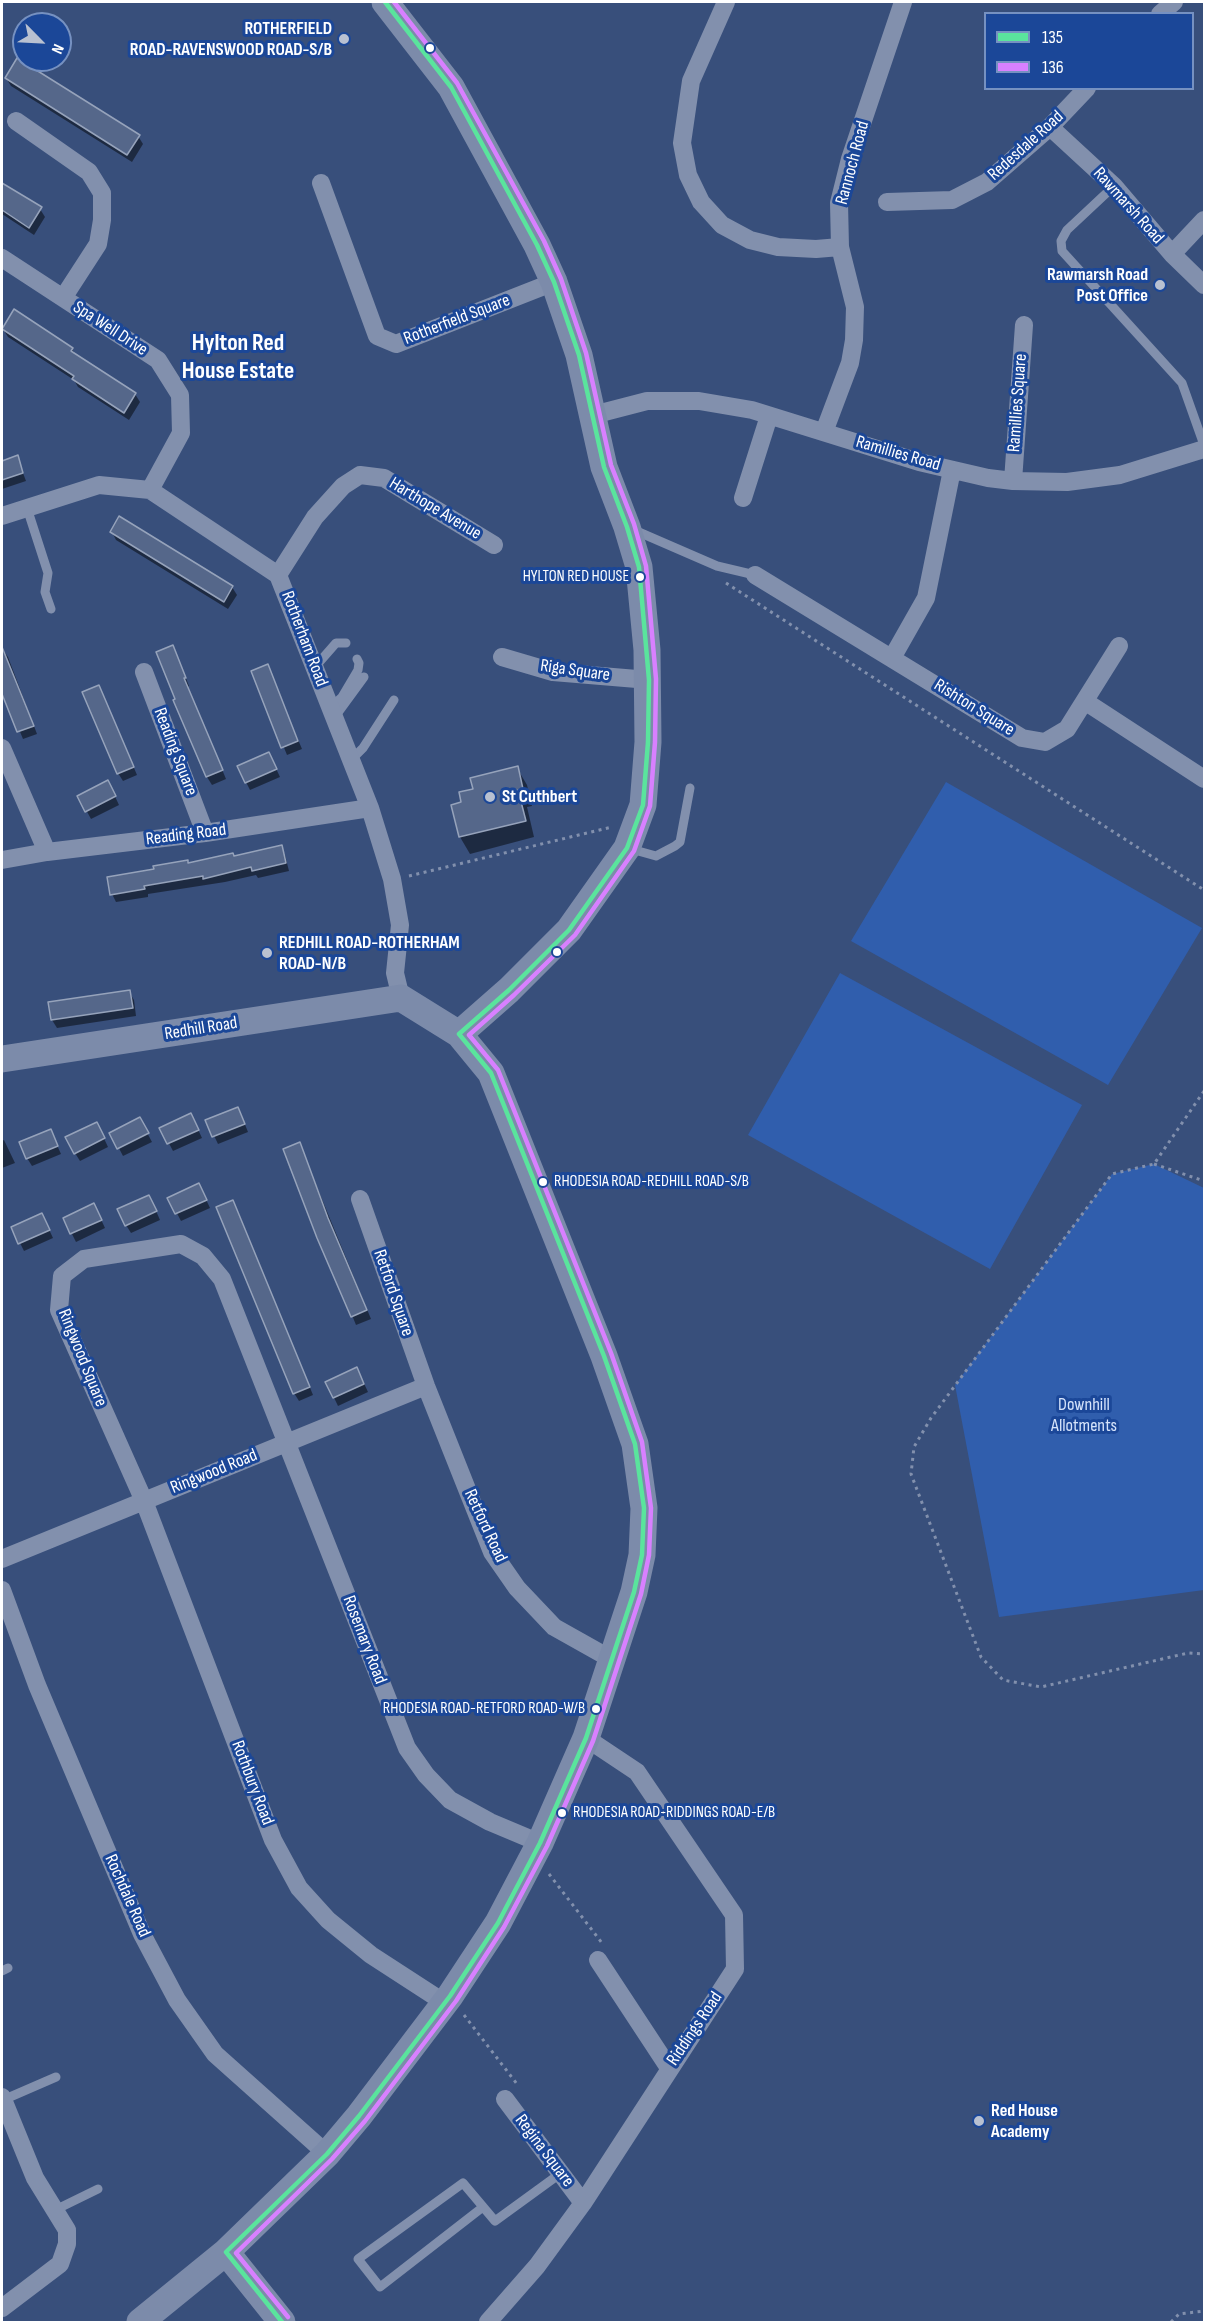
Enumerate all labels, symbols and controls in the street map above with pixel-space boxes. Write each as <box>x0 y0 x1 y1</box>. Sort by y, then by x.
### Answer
north arrow <box>12 12 72 72</box>
legend <box>984 12 1194 90</box>
place label: ROTHERFIELD ROAD-RAVENSWOOD ROAD-S/B <box>130 18 332 60</box>
text: 135 <box>1042 27 1063 48</box>
marker: ROTHERFIELD ROAD-RAVENSWOOD ROAD-S/B <box>337 32 351 46</box>
text: N <box>47 41 67 56</box>
unlabelled marker <box>424 42 436 54</box>
text: 136 <box>1042 57 1064 78</box>
street label: Redesdale Road <box>984 106 1068 186</box>
street label: Rannoch Road <box>831 119 875 207</box>
street label: Rawmarsh Road <box>1088 163 1168 249</box>
place label: Rawmarsh Road Post Office <box>1047 264 1148 306</box>
marker: Rawmarsh Road Post Office <box>1153 278 1167 292</box>
street label: Rotherfield Square <box>401 290 513 350</box>
street label: Spa Well Drive <box>69 297 151 361</box>
district label: Hylton Red House Estate <box>182 330 294 386</box>
street label: Ramillies Square <box>1004 353 1032 453</box>
street label: Ramillies Road <box>853 432 943 476</box>
street label: Harthope Avenue <box>385 473 485 545</box>
place label: HYLTON RED HOUSE <box>523 567 629 587</box>
marker: HYLTON RED HOUSE <box>634 571 646 583</box>
street label: Rotherham Road <box>276 588 332 690</box>
street label: Riga Square <box>539 655 611 687</box>
street label: Rishton Square <box>930 675 1018 741</box>
street label: Reading Square <box>148 705 202 799</box>
place label: St Cuthbert <box>502 786 577 808</box>
marker: St Cuthbert <box>483 790 497 804</box>
street label: Reading Road <box>145 819 227 851</box>
place label: REDHILL ROAD-ROTHERHAM ROAD-N/B <box>279 932 460 974</box>
marker: REDHILL ROAD-ROTHERHAM ROAD-N/B <box>260 946 274 960</box>
unlabelled marker <box>551 946 563 958</box>
street label: Redhill Road <box>163 1013 239 1045</box>
place label: RHODESIA ROAD-REDHILL ROAD-S/B <box>554 1172 749 1192</box>
marker: RHODESIA ROAD-REDHILL ROAD-S/B <box>537 1176 549 1188</box>
street label: Retford Square <box>368 1247 418 1339</box>
street label: Ringwood Square <box>53 1306 111 1410</box>
park label: Downhill Allotments <box>1051 1394 1117 1436</box>
street label: Ringwood Road <box>167 1445 261 1499</box>
street label: Retford Road <box>459 1486 511 1566</box>
street label: Rosemary Road <box>337 1593 391 1687</box>
place label: RHODESIA ROAD-RETFORD ROAD-W/B <box>383 1699 585 1719</box>
marker: RHODESIA ROAD-RETFORD ROAD-W/B <box>590 1703 602 1715</box>
street label: Rothbury Road <box>226 1738 278 1828</box>
place label: RHODESIA ROAD-RIDDINGS ROAD-E/B <box>573 1803 775 1823</box>
marker: RHODESIA ROAD-RIDDINGS ROAD-E/B <box>556 1807 568 1819</box>
street label: Rochdale Road <box>99 1851 155 1941</box>
street label: Riddings Road <box>662 1988 728 2070</box>
place label: Red House Academy <box>991 2100 1058 2142</box>
street label: Regina Square <box>510 2111 578 2191</box>
marker: Red House Academy <box>972 2114 986 2128</box>

